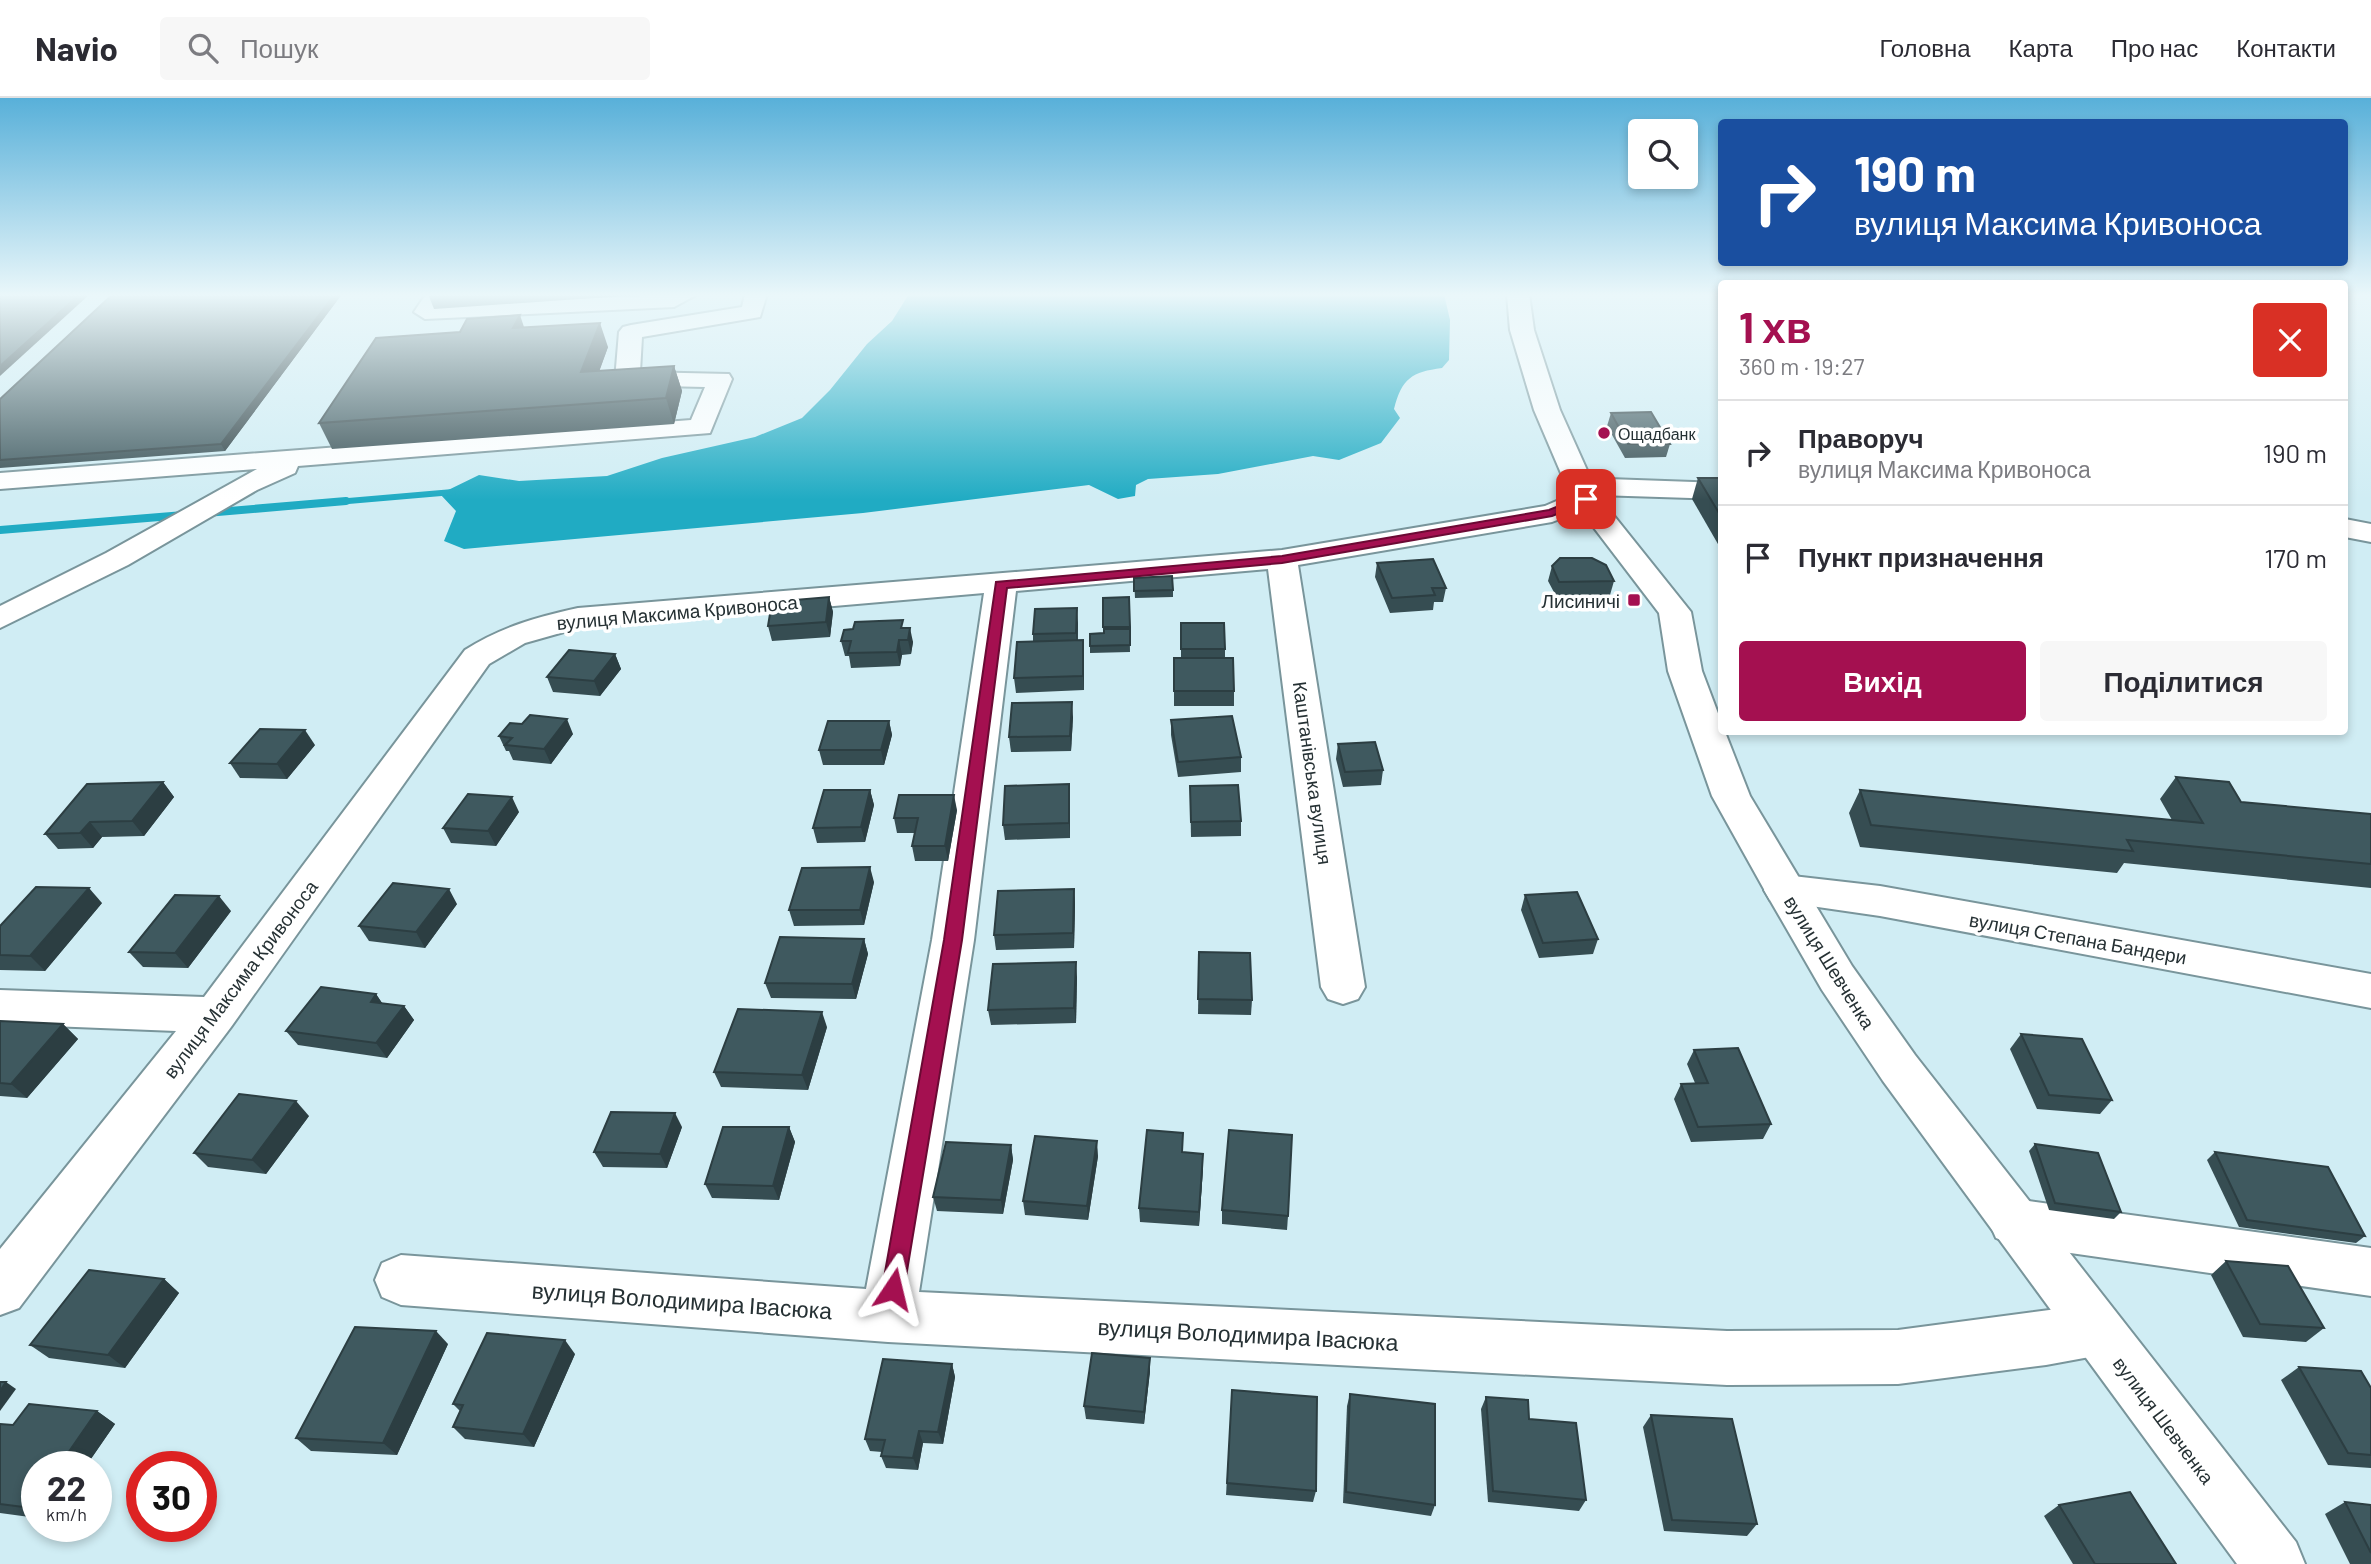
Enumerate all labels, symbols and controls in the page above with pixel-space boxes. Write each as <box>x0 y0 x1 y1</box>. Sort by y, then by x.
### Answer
search box <box>160 17 650 80</box>
text: Navio <box>35 28 118 68</box>
icon: search <box>184 29 222 67</box>
text: Пошук <box>240 32 318 63</box>
text: Головна <box>1879 33 1971 62</box>
text: Карта <box>2009 33 2073 62</box>
text: Про нас <box>2111 33 2198 62</box>
text: Контакти <box>2236 33 2336 62</box>
map controls <box>1628 119 1698 189</box>
button: search <box>1628 119 1698 189</box>
text: 190 m <box>1854 143 1976 202</box>
icon: right <box>1739 147 1830 238</box>
text: вулиця Максима Кривоноса <box>1854 203 2261 241</box>
text: 1 хв <box>1739 301 1811 351</box>
button: close <box>2253 303 2327 377</box>
text: 360 m · 19:27 <box>1739 352 1864 380</box>
text: Праворуч <box>1798 422 1924 453</box>
place label: Ощадбанк <box>1618 424 1696 443</box>
marker: Ощадбанк <box>1596 425 1612 441</box>
icon: right <box>1739 434 1777 472</box>
text: 190 m <box>2263 437 2327 468</box>
text: вулиця Максима Кривоноса <box>1798 455 2091 483</box>
pin <box>1556 469 1616 529</box>
icon: arrive <box>1567 480 1605 518</box>
icon: arrive <box>1739 539 1777 577</box>
text: Пункт призначення <box>1798 541 2044 572</box>
text: 170 m <box>2264 542 2327 573</box>
place label: Лисиничі <box>1542 589 1620 612</box>
street label: вулиця Максима Кривоноса <box>555 590 799 634</box>
marker: Лисиничі <box>1626 592 1642 608</box>
button: Вихід <box>1739 641 2026 721</box>
button: Поділитися <box>2040 641 2327 721</box>
street label: Каштанівська вулиця <box>1289 680 1337 866</box>
street label: вулиця Максима Кривоноса <box>158 875 322 1083</box>
street label: вулиця Шевченка <box>1780 891 1880 1033</box>
street label: вулиця Степана Бандери <box>1968 908 2188 968</box>
position arrow <box>856 1252 930 1326</box>
street label: вулиця Володимира Івасюка <box>531 1276 833 1324</box>
street label: вулиця Володимира Івасюка <box>1097 1312 1399 1356</box>
street label: вулиця Шевченка <box>2109 1352 2219 1488</box>
speed limit sign: 30 <box>126 1451 217 1542</box>
text: 22 <box>47 1466 86 1508</box>
text: km/h <box>46 1503 87 1525</box>

